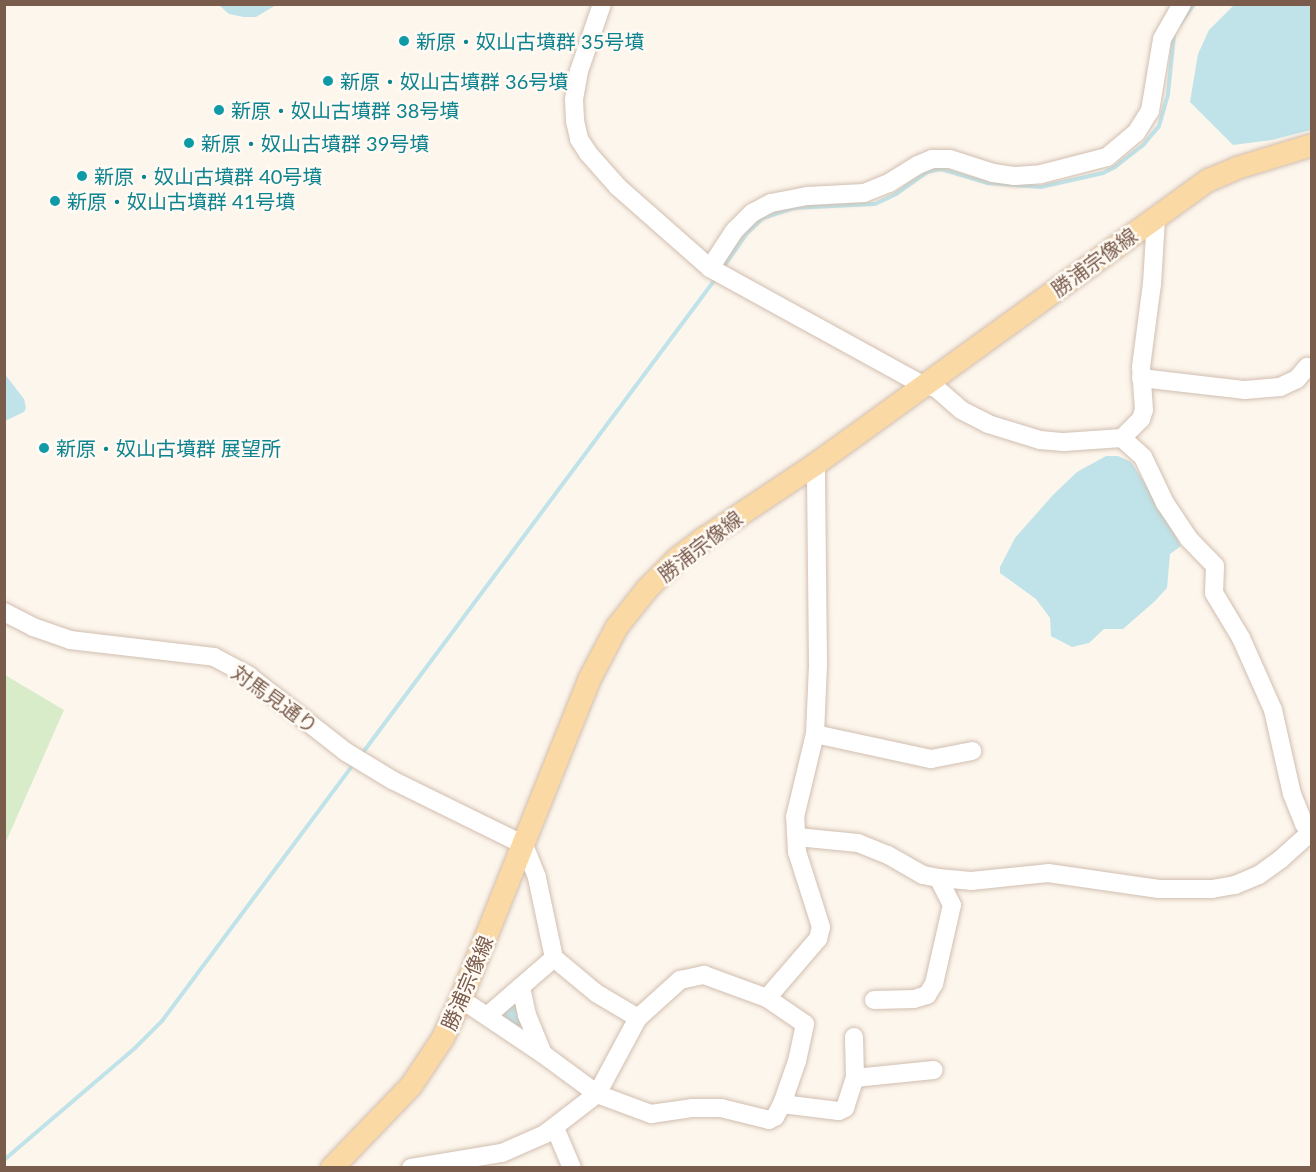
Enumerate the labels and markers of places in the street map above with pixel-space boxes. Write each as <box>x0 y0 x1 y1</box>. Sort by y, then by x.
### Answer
place label: 新原・奴山古墳群 35号墳 <box>416 29 644 53</box>
marker: 新原・奴山古墳群 35号墳 <box>397 34 411 48</box>
place label: 新原・奴山古墳群 36号墳 <box>340 69 568 93</box>
marker: 新原・奴山古墳群 36号墳 <box>321 74 335 88</box>
place label: 新原・奴山古墳群 38号墳 <box>231 98 459 122</box>
marker: 新原・奴山古墳群 38号墳 <box>212 103 226 117</box>
place label: 新原・奴山古墳群 39号墳 <box>201 131 429 155</box>
marker: 新原・奴山古墳群 39号墳 <box>182 136 196 150</box>
place label: 新原・奴山古墳群 40号墳 <box>94 164 322 188</box>
marker: 新原・奴山古墳群 40号墳 <box>75 169 89 183</box>
place label: 新原・奴山古墳群 41号墳 <box>67 189 295 213</box>
marker: 新原・奴山古墳群 41号墳 <box>48 194 62 208</box>
place label: 新原・奴山古墳群 展望所 <box>56 436 281 460</box>
marker: 新原・奴山古墳群 展望所 <box>37 441 51 455</box>

